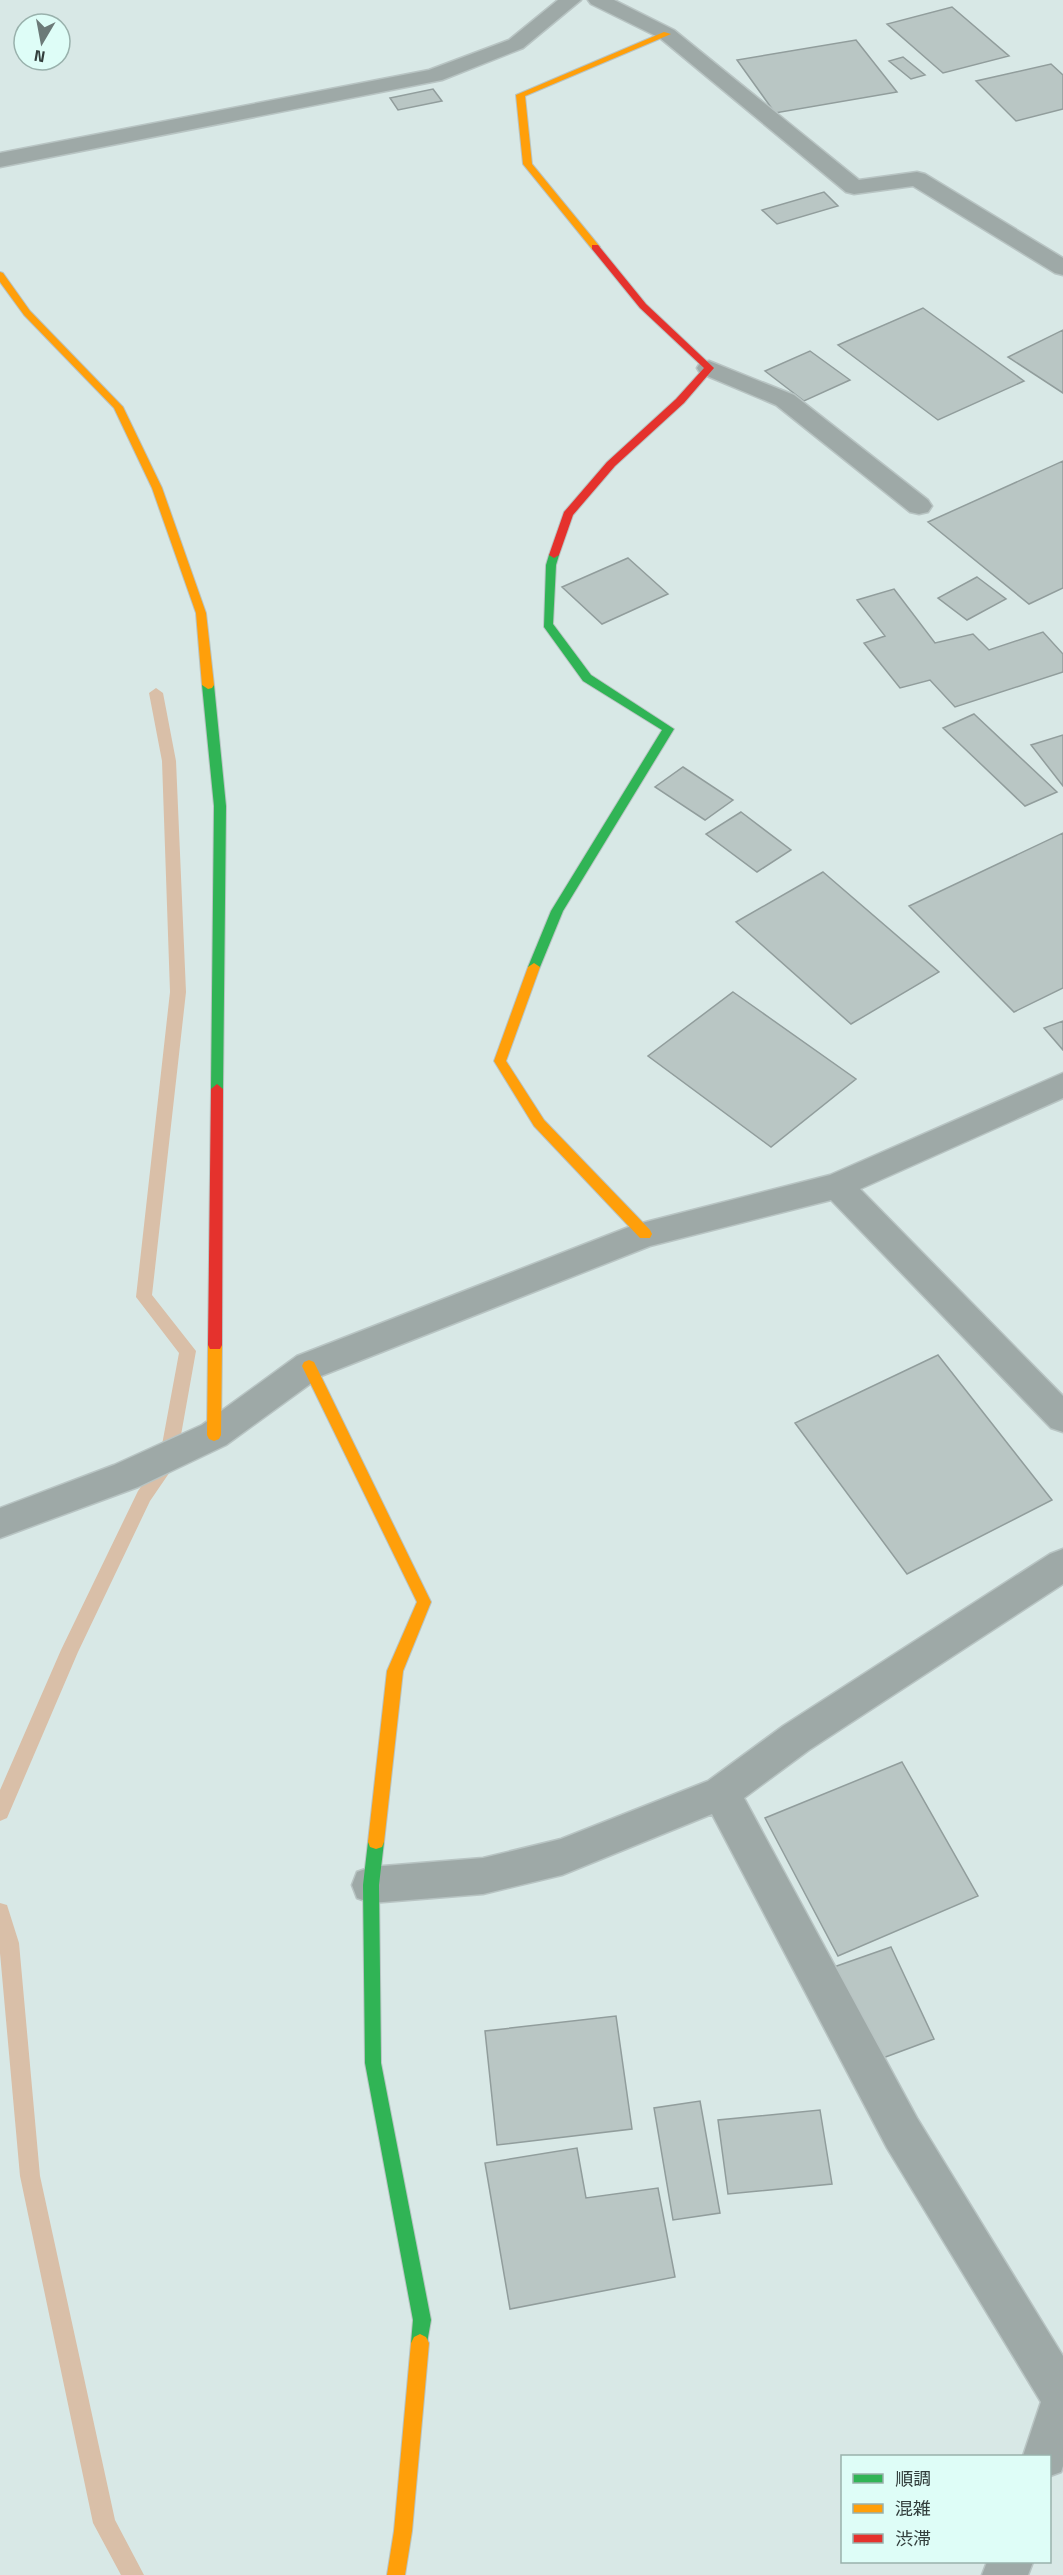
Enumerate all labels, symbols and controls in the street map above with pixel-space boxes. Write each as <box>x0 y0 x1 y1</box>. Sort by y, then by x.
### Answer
north arrow <box>12 12 72 72</box>
text: N <box>32 44 47 70</box>
legend <box>841 2455 1051 2563</box>
text: 順調 <box>895 2465 931 2492</box>
text: 混雑 <box>895 2495 931 2522</box>
text: 渋滞 <box>895 2525 931 2552</box>

